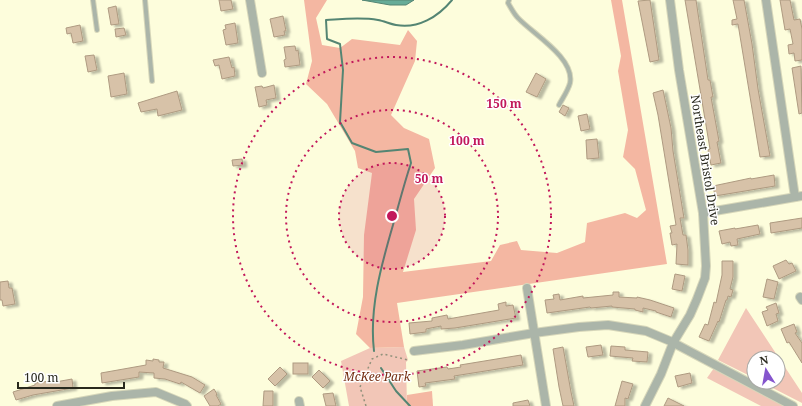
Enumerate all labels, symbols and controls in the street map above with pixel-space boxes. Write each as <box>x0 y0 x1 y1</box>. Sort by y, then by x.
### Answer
street label: Northeast Bristol Drive <box>687 93 724 226</box>
text: 150 m <box>486 95 522 112</box>
text: 100 m <box>449 132 485 149</box>
text: 50 m <box>415 170 443 187</box>
centre of rings <box>385 209 399 223</box>
north arrow <box>746 350 786 390</box>
text: N <box>758 351 770 368</box>
scale bar <box>18 364 124 390</box>
park label: McKee Park <box>342 368 412 385</box>
text: 100 m <box>24 369 59 386</box>

